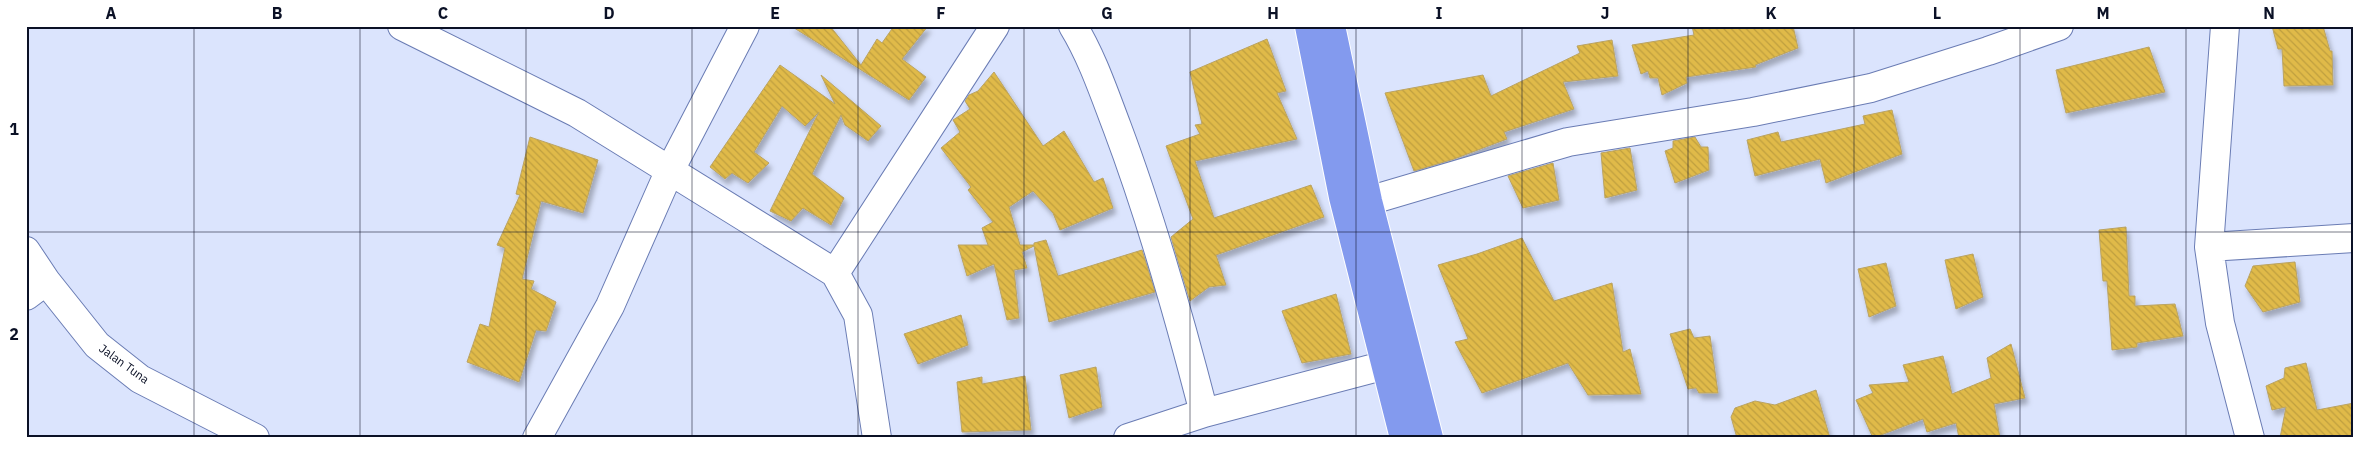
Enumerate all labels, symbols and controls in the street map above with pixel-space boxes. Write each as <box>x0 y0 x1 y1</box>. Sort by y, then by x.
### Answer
text: A <box>106 3 117 23</box>
text: B <box>272 3 283 23</box>
text: C <box>438 3 448 23</box>
text: D <box>603 3 615 23</box>
text: E <box>770 3 780 23</box>
text: F <box>936 3 946 23</box>
text: G <box>1101 3 1113 23</box>
text: H <box>1267 3 1279 23</box>
text: I <box>1436 3 1443 23</box>
text: J <box>1601 3 1609 23</box>
text: K <box>1765 3 1777 23</box>
text: L <box>1933 3 1941 23</box>
text: M <box>2096 3 2110 23</box>
text: N <box>2263 3 2275 23</box>
text: 1 <box>9 119 19 139</box>
text: 2 <box>9 324 19 344</box>
street label: Jalan Tuna <box>96 340 153 387</box>

